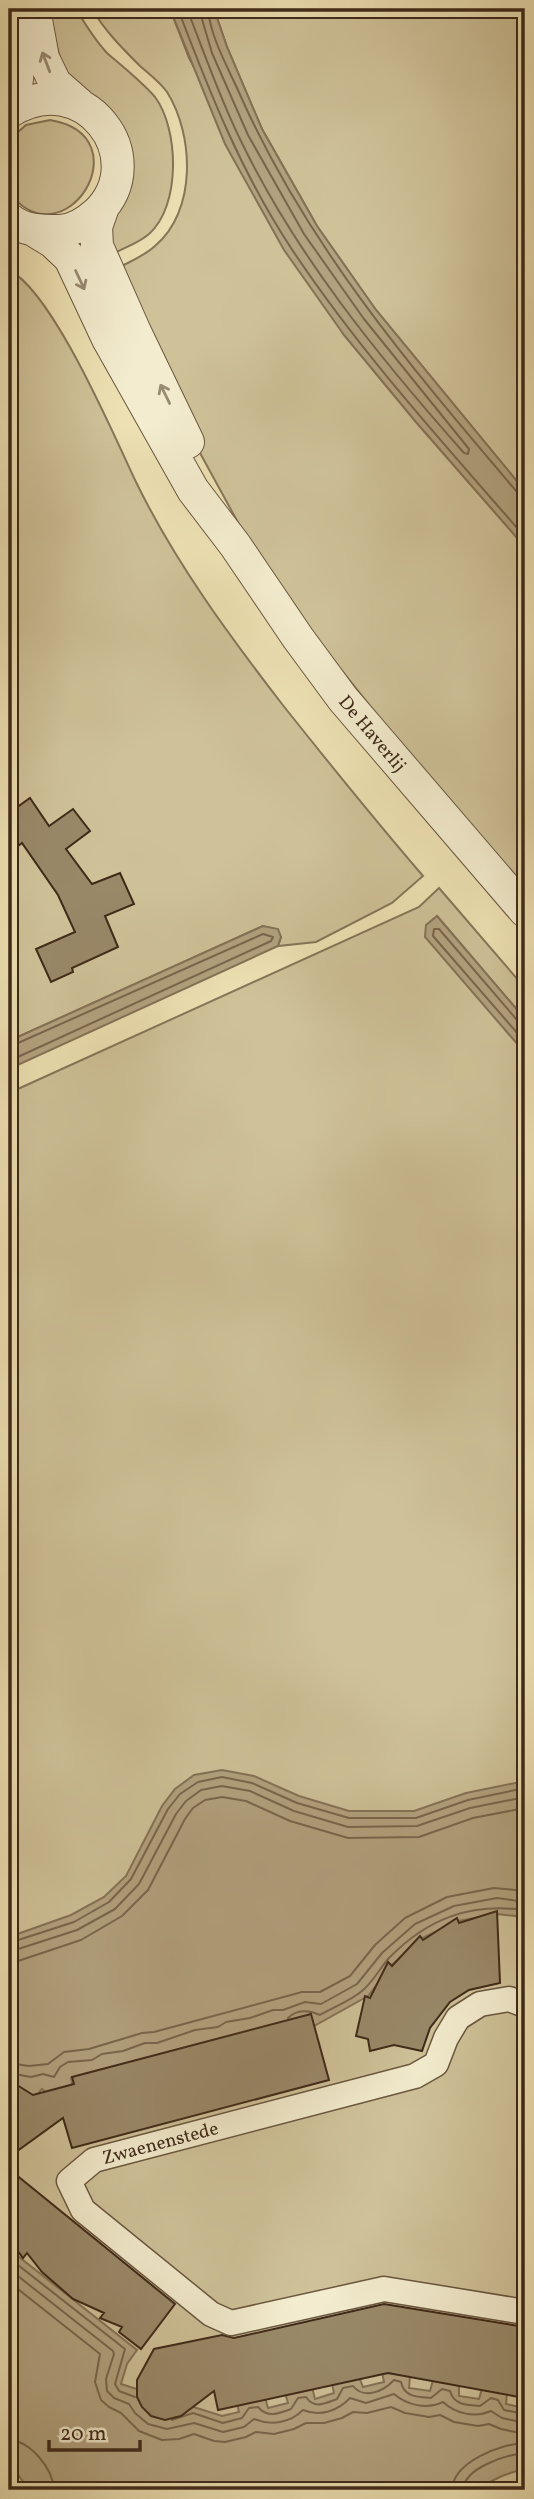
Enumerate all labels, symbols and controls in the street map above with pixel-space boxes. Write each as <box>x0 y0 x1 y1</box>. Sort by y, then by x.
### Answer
one-way arrow <box>39 51 51 73</box>
one-way arrow <box>74 269 87 290</box>
one-way arrow <box>158 384 171 405</box>
street label: De Haverlij <box>332 690 411 778</box>
street label: Zwaenenstede <box>100 2116 221 2172</box>
scale bar <box>49 2408 140 2452</box>
text: 20 m <box>60 2420 106 2449</box>

